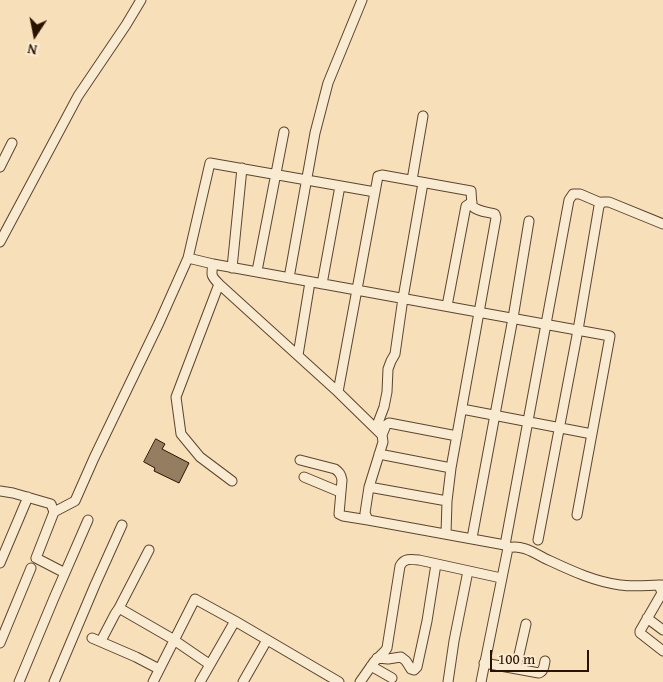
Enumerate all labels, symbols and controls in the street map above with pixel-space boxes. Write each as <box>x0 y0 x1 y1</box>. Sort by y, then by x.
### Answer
north arrow <box>10 10 60 60</box>
text: N <box>26 39 39 60</box>
scale bar <box>493 640 592 672</box>
text: 100 m <box>498 648 535 669</box>

